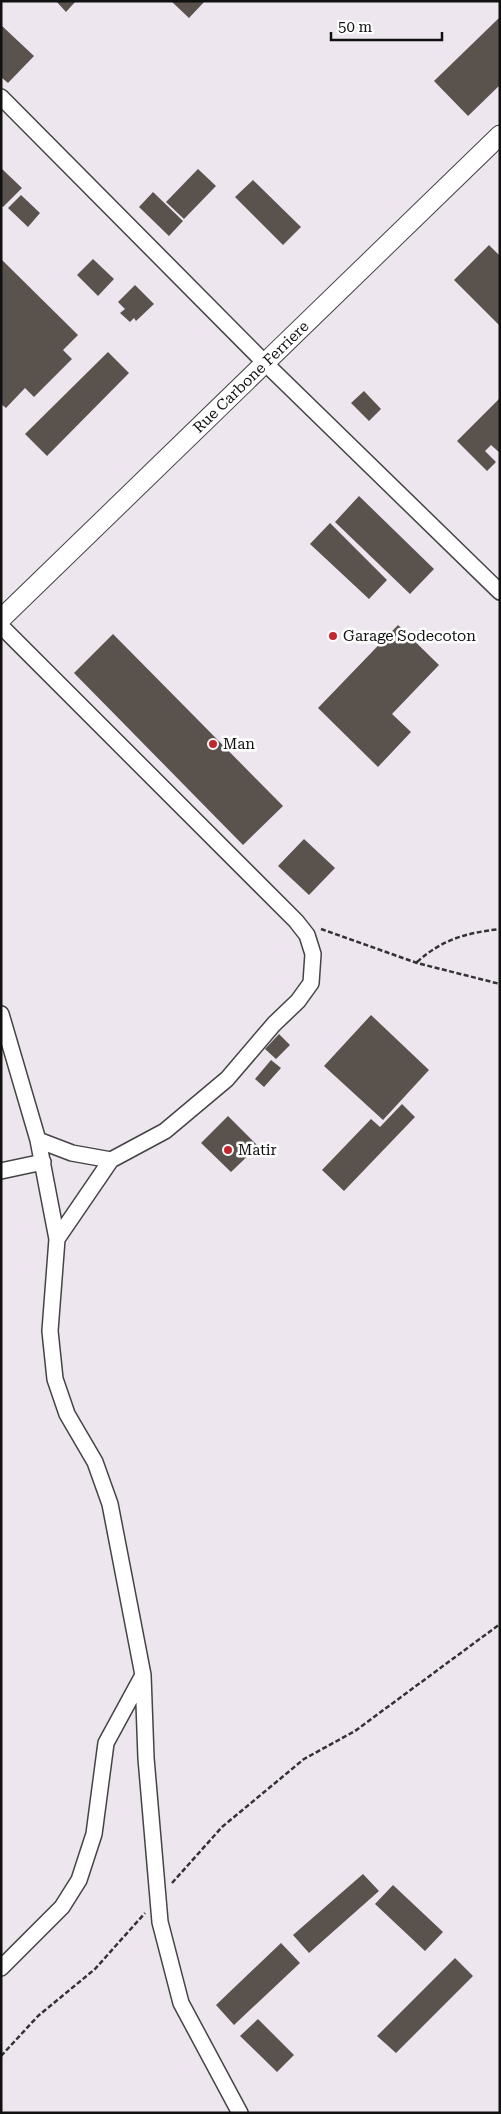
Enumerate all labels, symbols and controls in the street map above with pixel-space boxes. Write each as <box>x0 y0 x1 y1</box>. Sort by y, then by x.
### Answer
scale bar <box>331 10 442 42</box>
text: 50 m <box>338 18 373 36</box>
street label: Rue Carbone Ferriere <box>190 317 312 437</box>
place label: Garage Sodecoton <box>343 627 476 645</box>
marker: Garage Sodecoton <box>327 630 339 642</box>
place label: Man <box>223 735 255 753</box>
marker: Man <box>207 738 219 750</box>
place label: Matir <box>238 1141 277 1159</box>
marker: Matir <box>222 1144 234 1156</box>

